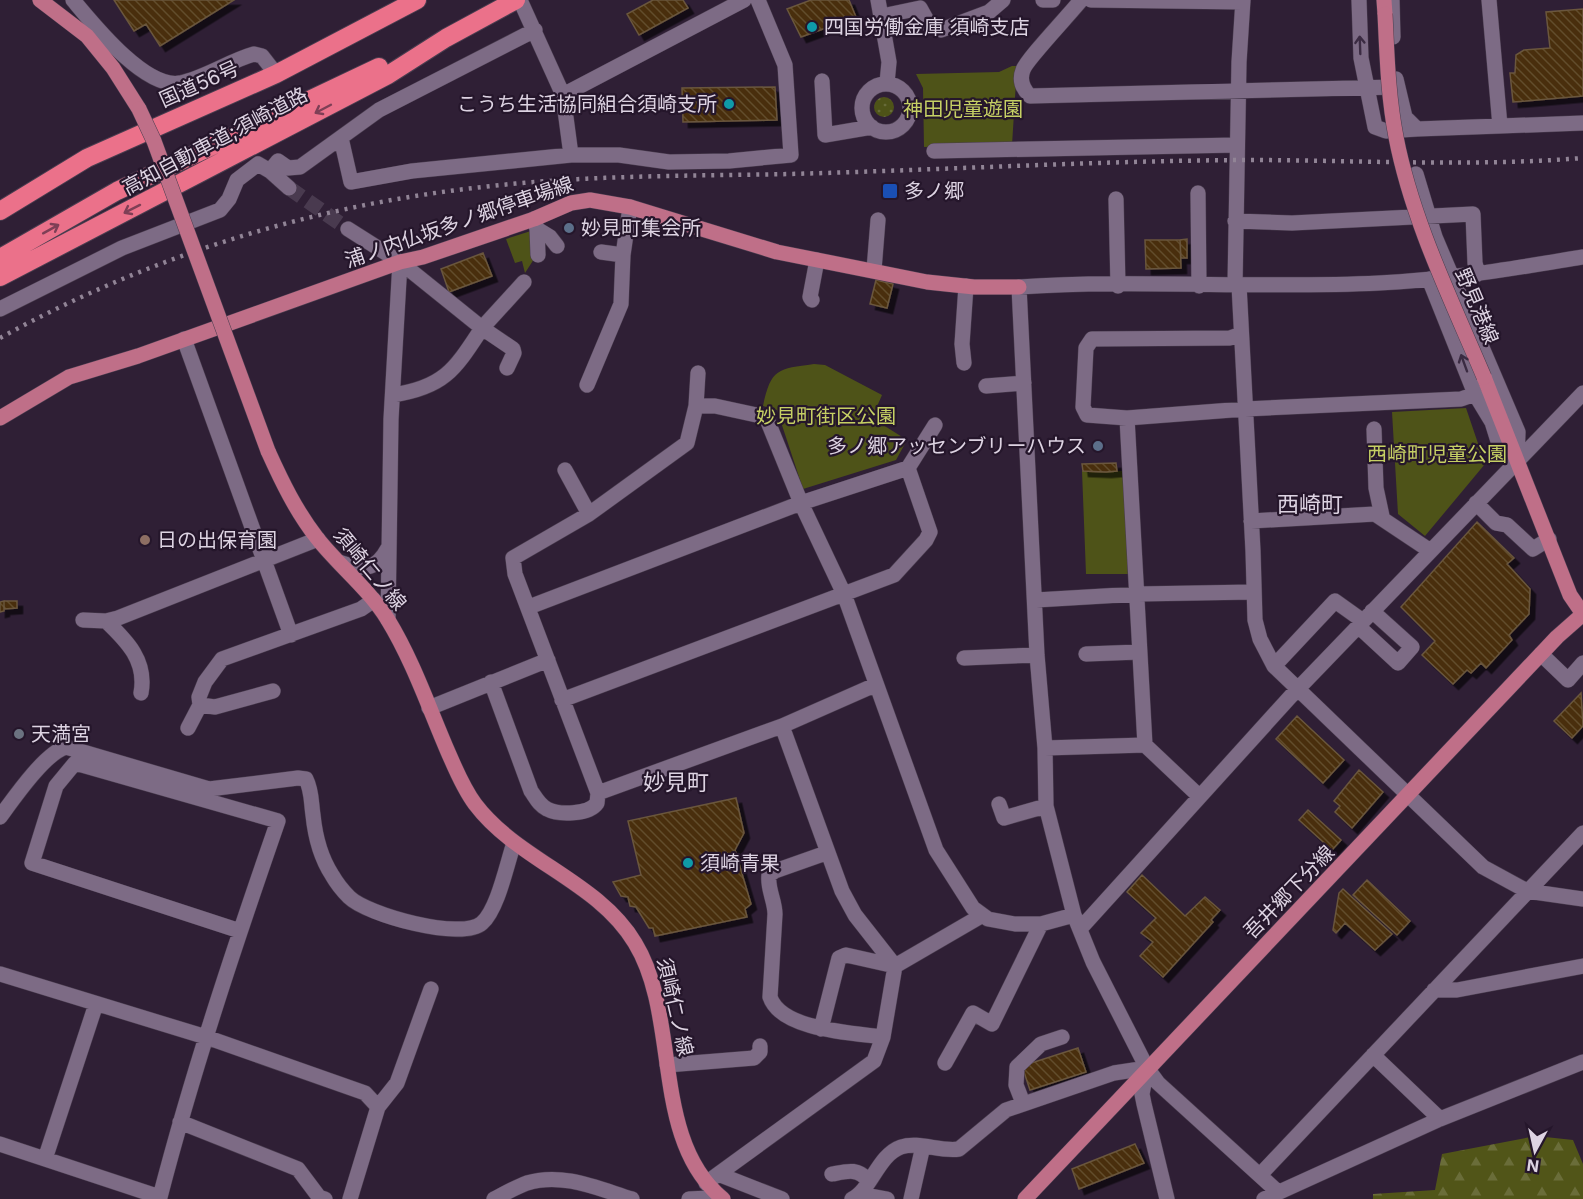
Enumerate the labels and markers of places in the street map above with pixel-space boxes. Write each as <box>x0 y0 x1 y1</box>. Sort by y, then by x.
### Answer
place label: 四国労働金庫 須崎支店 <box>824 15 1030 39</box>
marker: 四国労働金庫 須崎支店 <box>805 20 819 34</box>
place label: こうち生活協同組合須崎支所 <box>457 92 717 116</box>
marker: こうち生活協同組合須崎支所 <box>722 97 736 111</box>
place label: 多ノ郷 <box>904 179 964 203</box>
marker: 多ノ郷 <box>881 182 899 200</box>
place label: 妙見町集会所 <box>581 216 701 240</box>
marker: 妙見町集会所 <box>562 221 576 235</box>
place label: 多ノ郷アッセンブリーハウス <box>827 434 1086 458</box>
marker: 多ノ郷アッセンブリーハウス <box>1091 439 1105 453</box>
place label: 日の出保育園 <box>157 528 277 552</box>
marker: 日の出保育園 <box>138 533 152 547</box>
place label: 天満宮 <box>31 722 91 746</box>
marker: 天満宮 <box>12 727 26 741</box>
place label: 須崎青果 <box>700 851 780 875</box>
marker: 須崎青果 <box>681 856 695 870</box>

